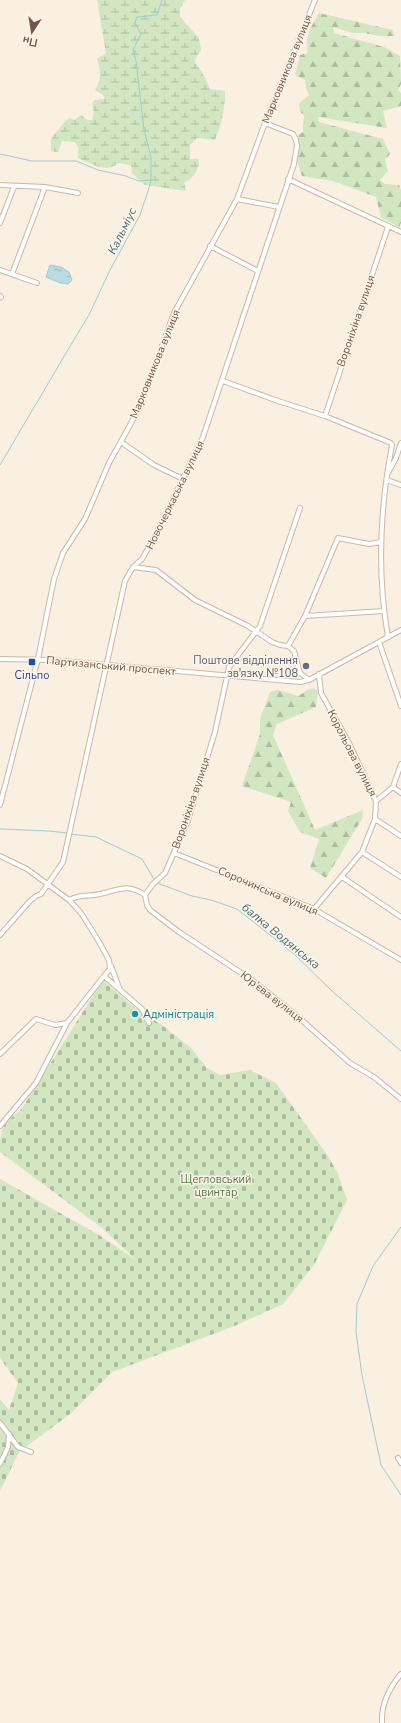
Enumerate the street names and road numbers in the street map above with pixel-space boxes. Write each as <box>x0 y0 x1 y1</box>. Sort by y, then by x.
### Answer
street label: Марковникова вулиця <box>258 12 316 126</box>
street label: Вороніхіна вулиця <box>333 273 379 369</box>
street label: Марковникова вулиця <box>126 307 184 421</box>
street label: Новочеркаська вулиця <box>142 438 208 552</box>
street label: Партизанський проспект <box>46 653 176 679</box>
street label: Корольова вулиця <box>324 707 380 799</box>
street label: Вороніхіна вулиця <box>168 755 214 851</box>
street label: Сорочинська вулиця <box>216 863 320 919</box>
street label: Юр’єва вулиця <box>237 968 307 1026</box>

